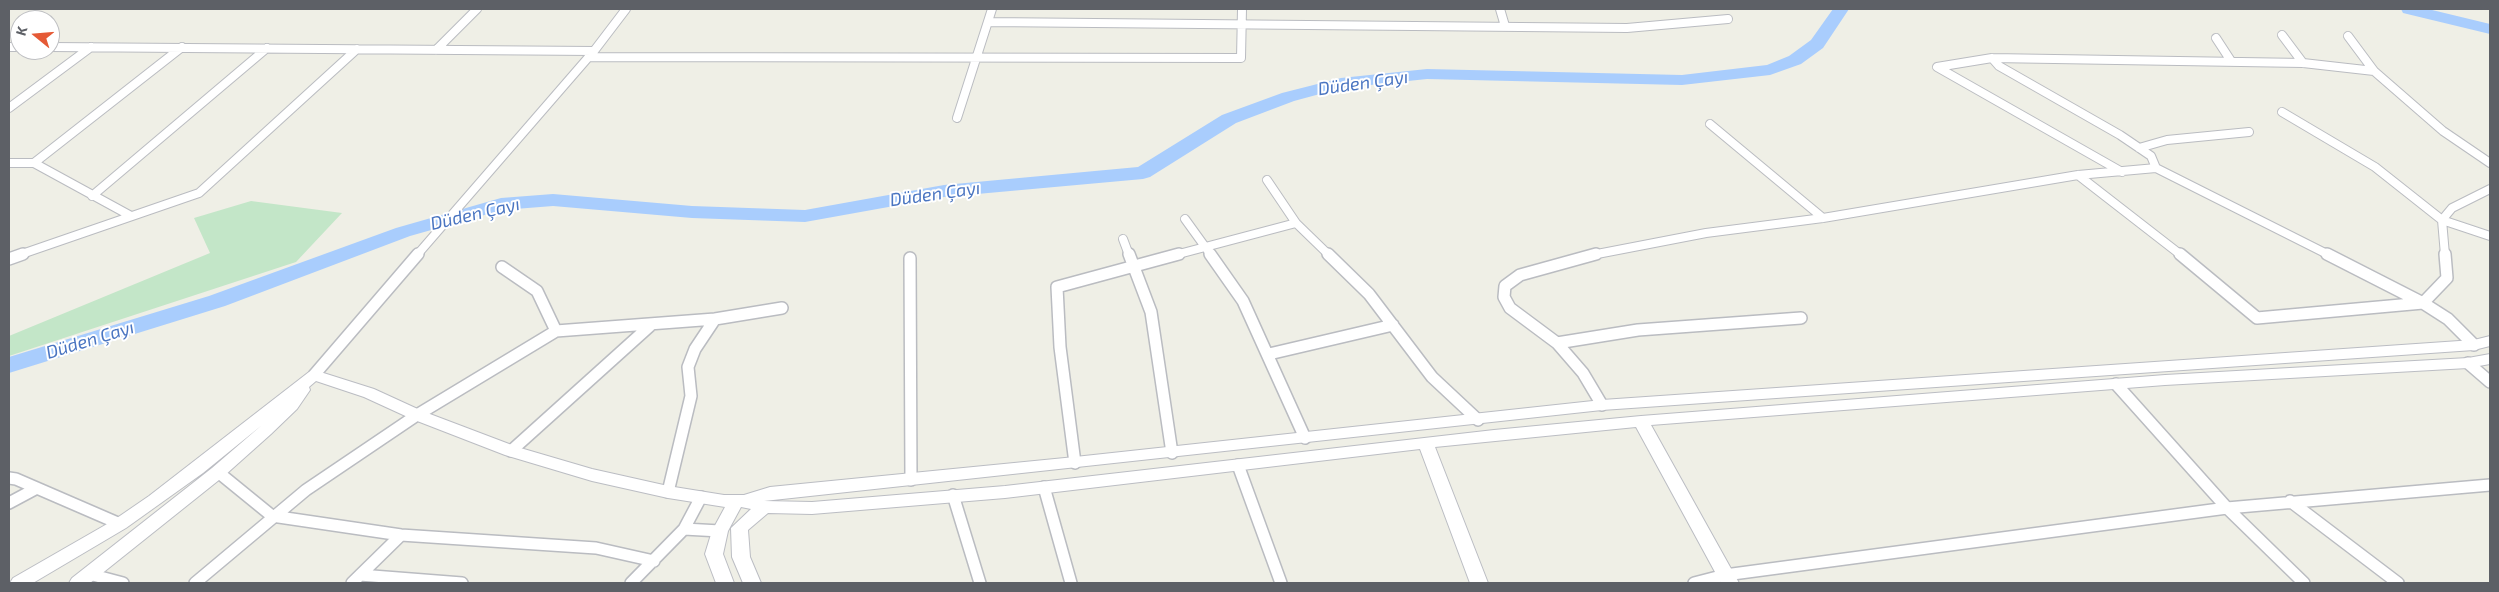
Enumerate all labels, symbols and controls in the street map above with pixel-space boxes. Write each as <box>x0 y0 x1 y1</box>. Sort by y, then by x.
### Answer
north arrow <box>10 10 60 60</box>
text: K <box>12 24 31 38</box>
water label: Düden Çayı <box>1316 66 1410 100</box>
water label: Düden Çayı <box>888 177 982 211</box>
water label: Düden Çayı <box>428 193 522 235</box>
water label: Düden Çayı <box>43 316 137 364</box>

